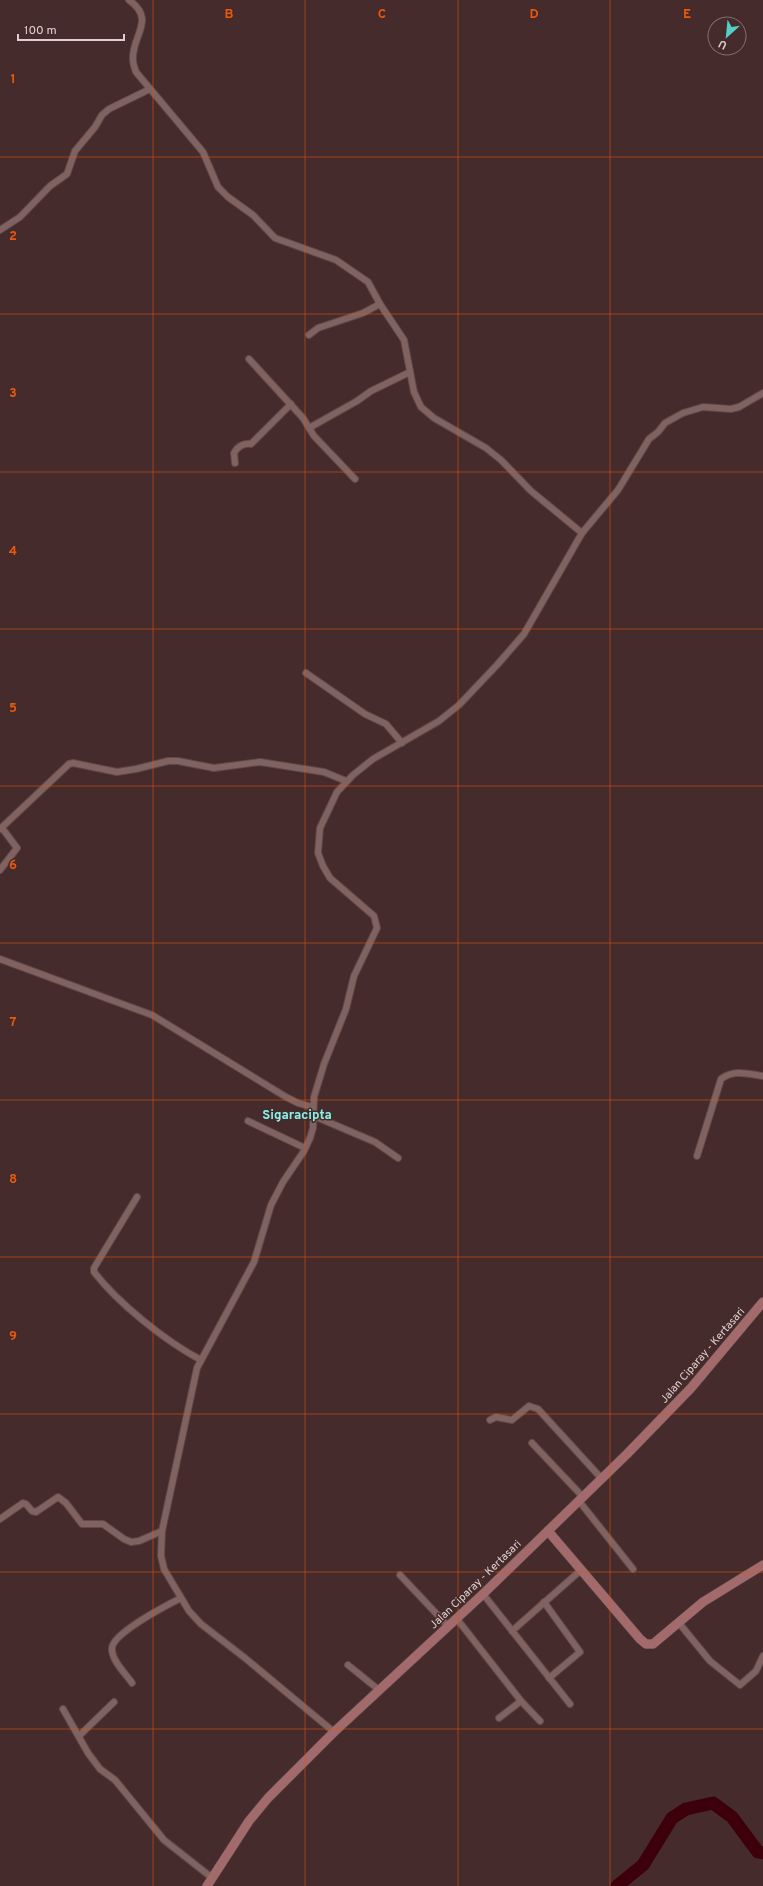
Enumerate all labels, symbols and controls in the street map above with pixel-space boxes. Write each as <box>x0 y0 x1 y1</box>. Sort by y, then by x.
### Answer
text: B <box>225 7 234 23</box>
text: C <box>378 7 386 23</box>
text: D <box>529 7 539 23</box>
text: E <box>683 7 691 23</box>
scale bar <box>18 16 124 42</box>
north arrow <box>707 16 747 56</box>
text: 100 m <box>24 23 57 39</box>
text: U <box>716 36 730 52</box>
text: 1 <box>10 72 16 88</box>
text: 2 <box>9 229 17 245</box>
text: 3 <box>9 386 17 402</box>
text: 4 <box>9 544 17 560</box>
text: 5 <box>9 701 17 717</box>
text: 6 <box>9 858 17 874</box>
text: 7 <box>10 1015 17 1031</box>
district label: Sigaracipta <box>262 1108 332 1124</box>
text: 8 <box>9 1172 17 1188</box>
street label: Jalan Ciparay - Kertasari <box>657 1305 748 1406</box>
text: 9 <box>9 1329 17 1345</box>
street label: Jalan Ciparay - Kertasari <box>427 1537 524 1632</box>

